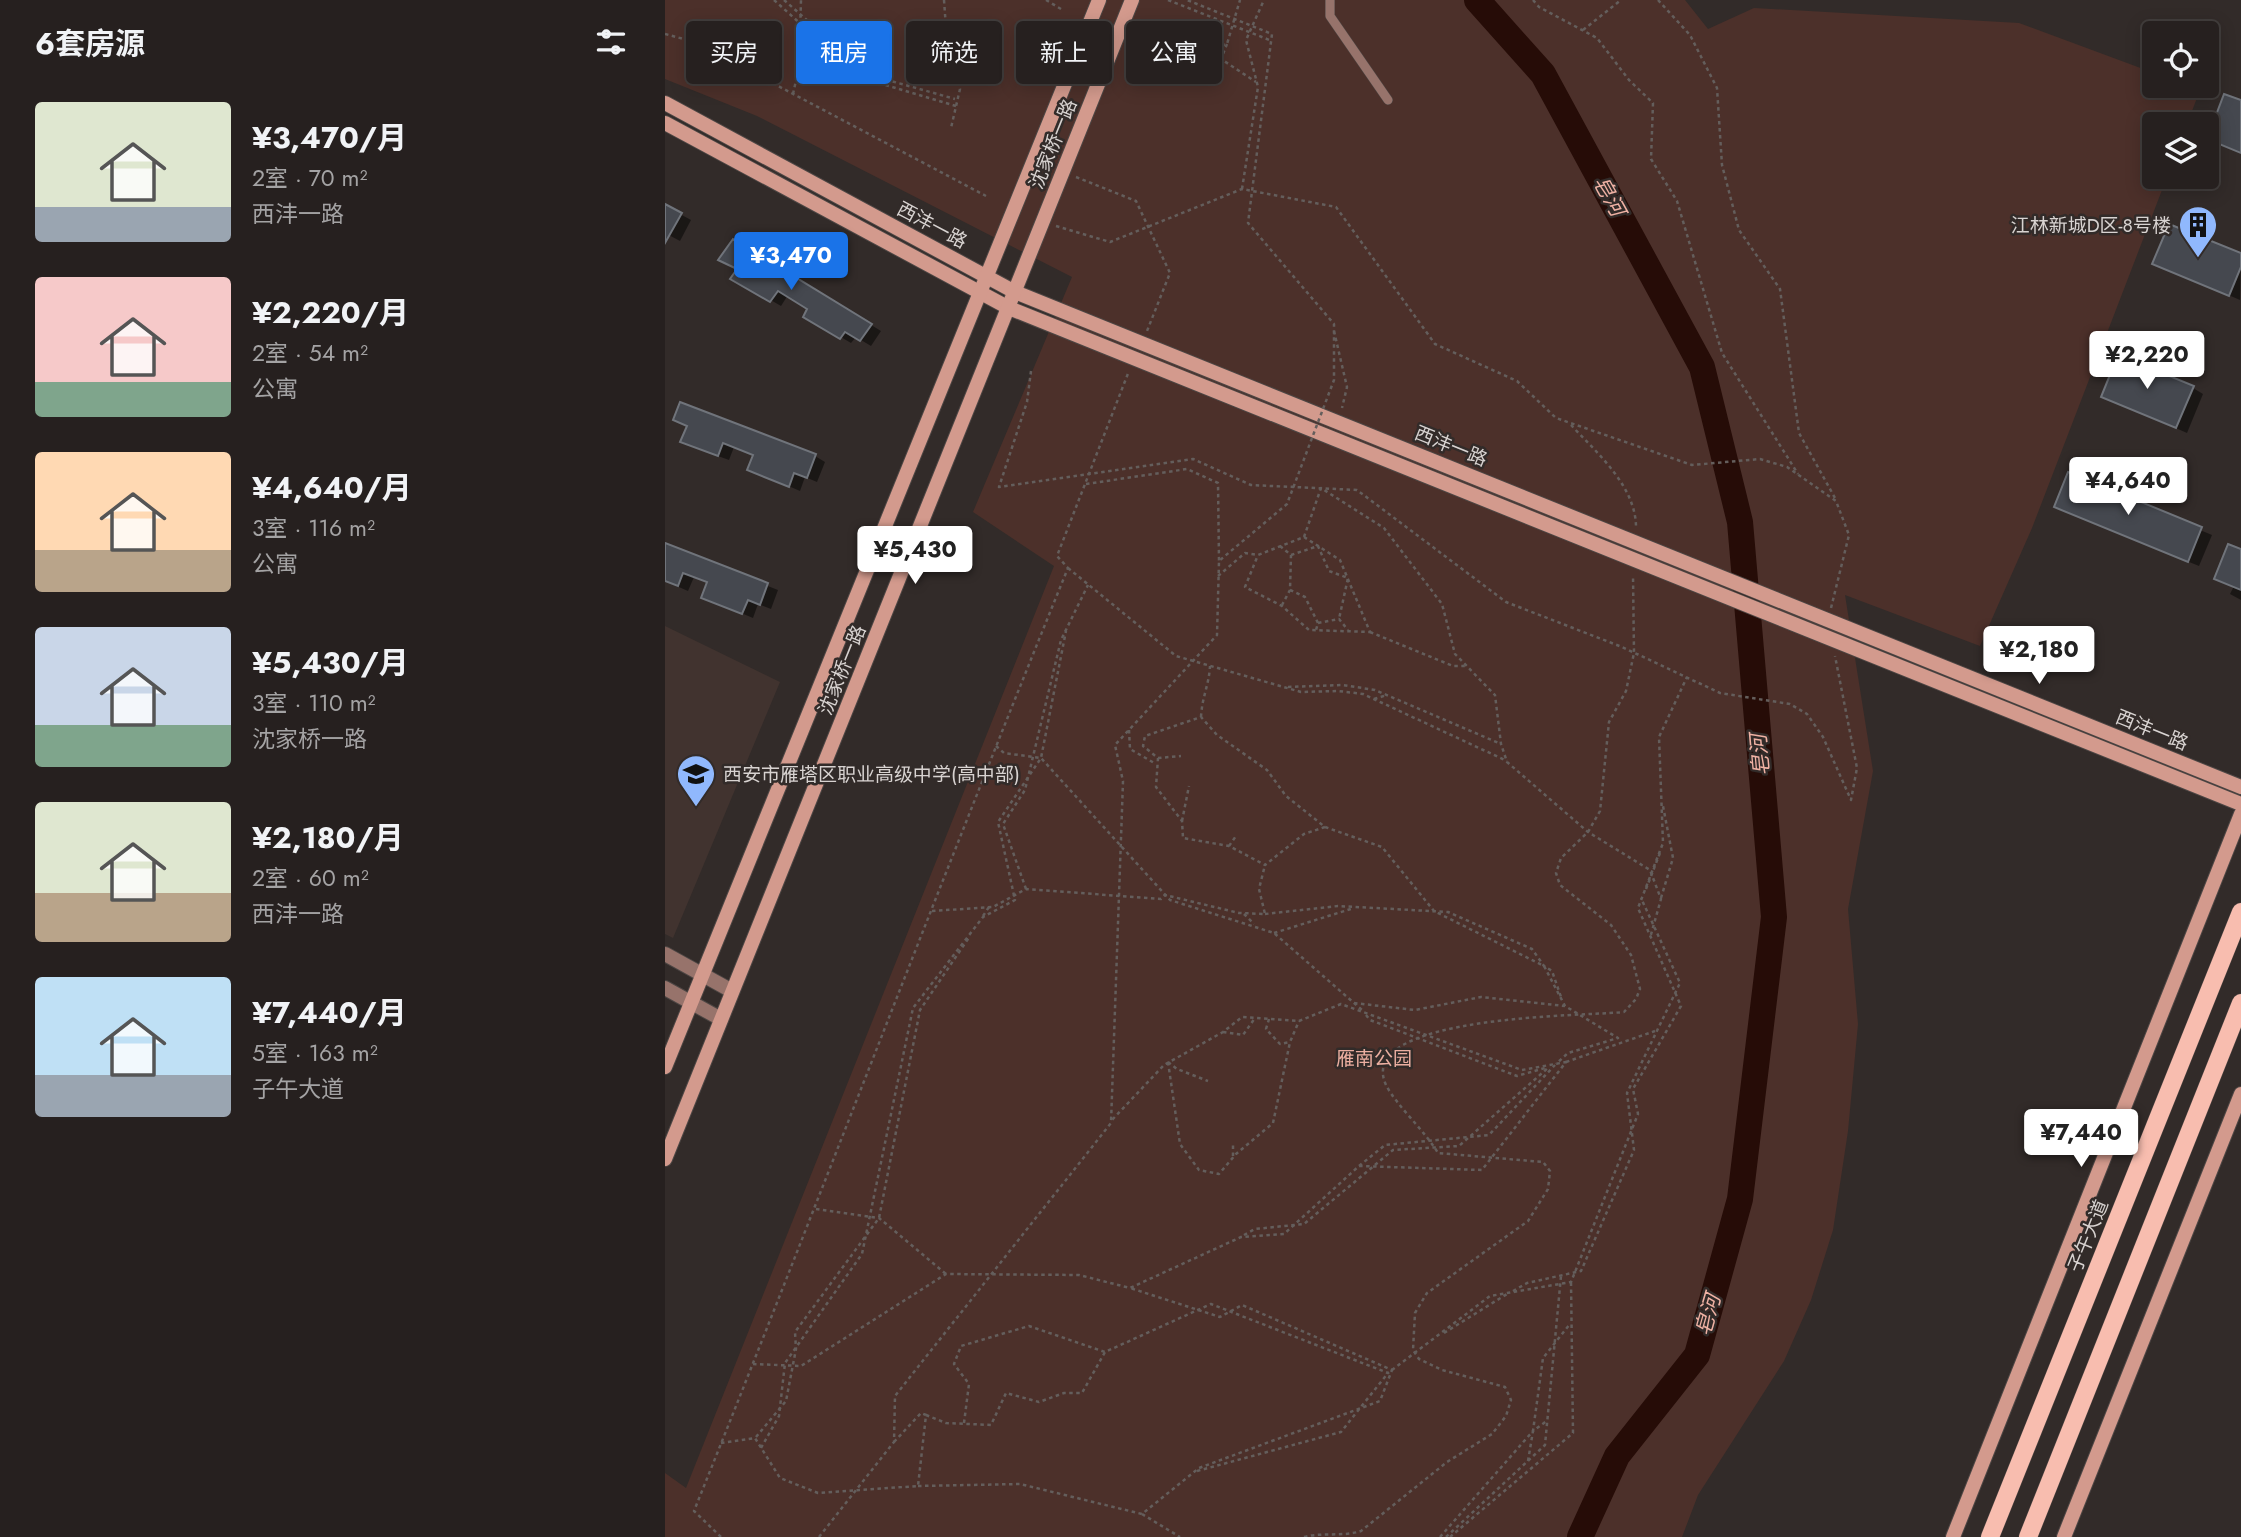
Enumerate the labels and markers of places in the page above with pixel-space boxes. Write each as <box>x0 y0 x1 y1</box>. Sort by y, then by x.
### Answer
building icon: 江林新城D区-8号楼 <box>2177 204 2219 259</box>
place label: 江林新城D区-8号楼 <box>2011 212 2171 239</box>
pin: ¥3,470 <box>734 232 848 292</box>
pin: ¥2,220 <box>2090 332 2204 391</box>
pin: ¥4,640 <box>2071 458 2185 517</box>
pin: ¥5,430 <box>858 526 972 586</box>
pin: ¥2,180 <box>1982 626 2096 686</box>
school or university icon: 西安市雁塔区职业高级中学(高中部) <box>675 753 717 808</box>
place label: 西安市雁塔区职业高级中学(高中部) <box>723 761 1020 788</box>
pin: ¥7,440 <box>2024 1110 2138 1169</box>

